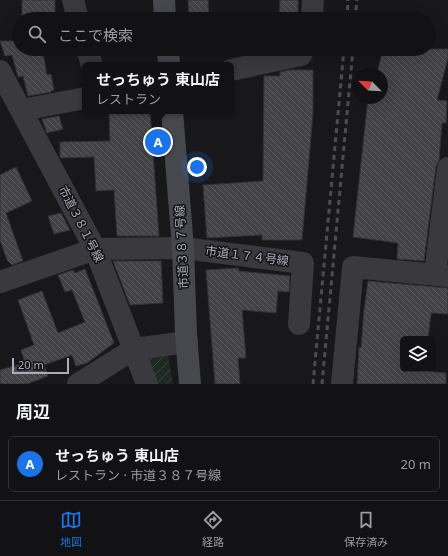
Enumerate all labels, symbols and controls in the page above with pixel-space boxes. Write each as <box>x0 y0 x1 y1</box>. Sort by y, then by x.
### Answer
search box <box>12 12 436 56</box>
icon: search <box>26 23 48 45</box>
text: ここで検索 <box>58 25 133 45</box>
popup <box>82 62 234 114</box>
north arrow <box>352 68 388 104</box>
text: せっちゅう 東山店 <box>96 69 220 89</box>
text: レストラン <box>96 90 161 108</box>
pin: A <box>145 127 171 157</box>
your location <box>187 157 207 177</box>
street label: 市道３８１号線 <box>55 182 108 265</box>
street label: 市道３８７号線 <box>171 205 192 289</box>
street label: 市道１７４号線 <box>204 242 290 269</box>
map controls <box>400 336 436 372</box>
button: layers <box>400 336 436 372</box>
scale bar <box>12 356 69 375</box>
text: 20 m <box>18 357 44 372</box>
text: 周辺 <box>16 400 50 423</box>
text: せっちゅう 東山店 <box>55 445 179 465</box>
text: A <box>26 455 35 473</box>
text: 20 m <box>401 455 431 473</box>
text: レストラン · 市道３８７号線 <box>55 466 221 484</box>
tab: 地図 <box>60 509 82 549</box>
tab: 経路 <box>202 509 224 549</box>
tab: 保存済み <box>344 509 388 549</box>

